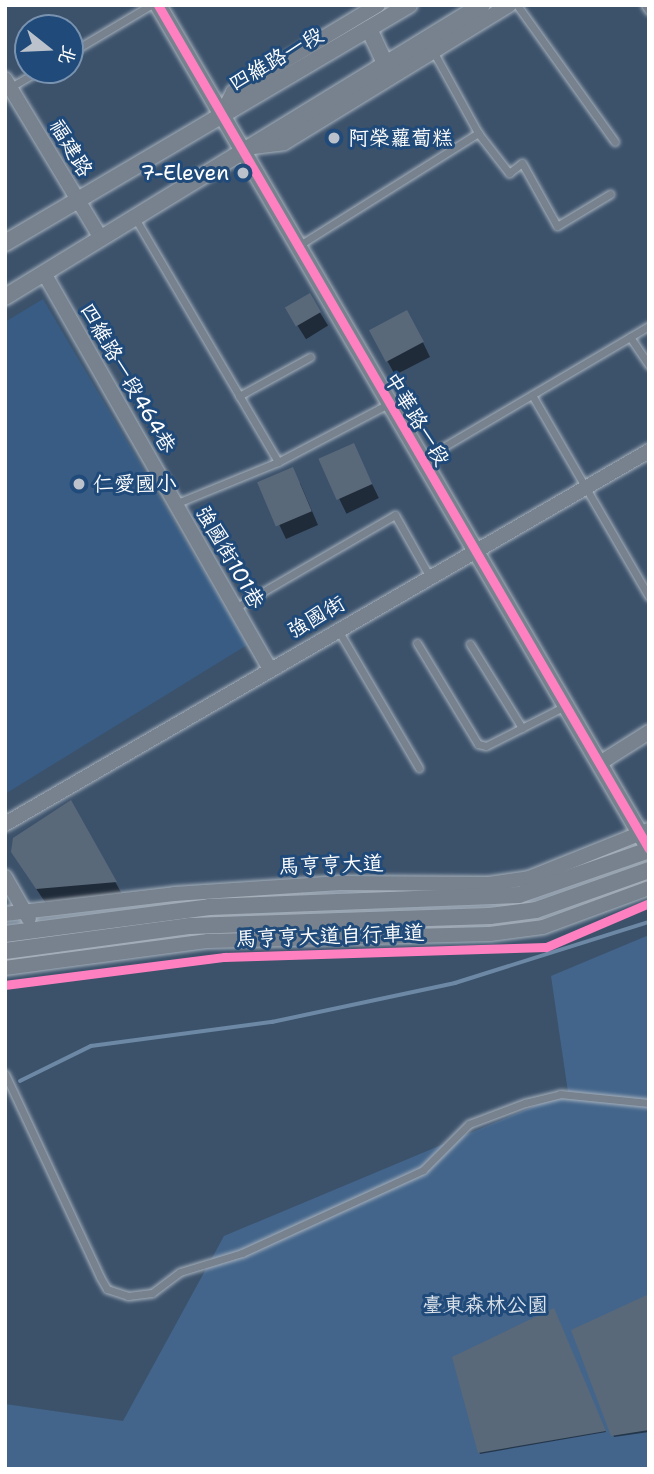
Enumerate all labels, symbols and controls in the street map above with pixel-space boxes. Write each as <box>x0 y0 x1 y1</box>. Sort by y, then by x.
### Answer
north arrow <box>14 14 84 84</box>
street label: 四維路一段 <box>224 22 328 96</box>
text: 北 <box>53 42 82 68</box>
street label: 福建路 <box>44 115 98 181</box>
place label: 阿榮蘿蔔糕 <box>348 125 453 151</box>
marker: 阿榮蘿蔔糕 <box>326 130 342 146</box>
place label: 7-Eleven <box>140 160 229 186</box>
marker: 7-Eleven <box>235 165 251 181</box>
street label: 四維路一段464巷 <box>75 299 181 457</box>
street label: 中華路一段 <box>379 368 455 470</box>
place label: 仁愛國小 <box>93 471 177 497</box>
marker: 仁愛國小 <box>71 476 87 492</box>
street label: 強國街101巷 <box>190 501 270 613</box>
street label: 強國街 <box>282 590 350 644</box>
street label: 馬亨亨大道 <box>278 851 384 879</box>
street label: 馬亨亨大道自行車道 <box>235 920 425 952</box>
park label: 臺東森林公園 <box>422 1292 548 1318</box>

